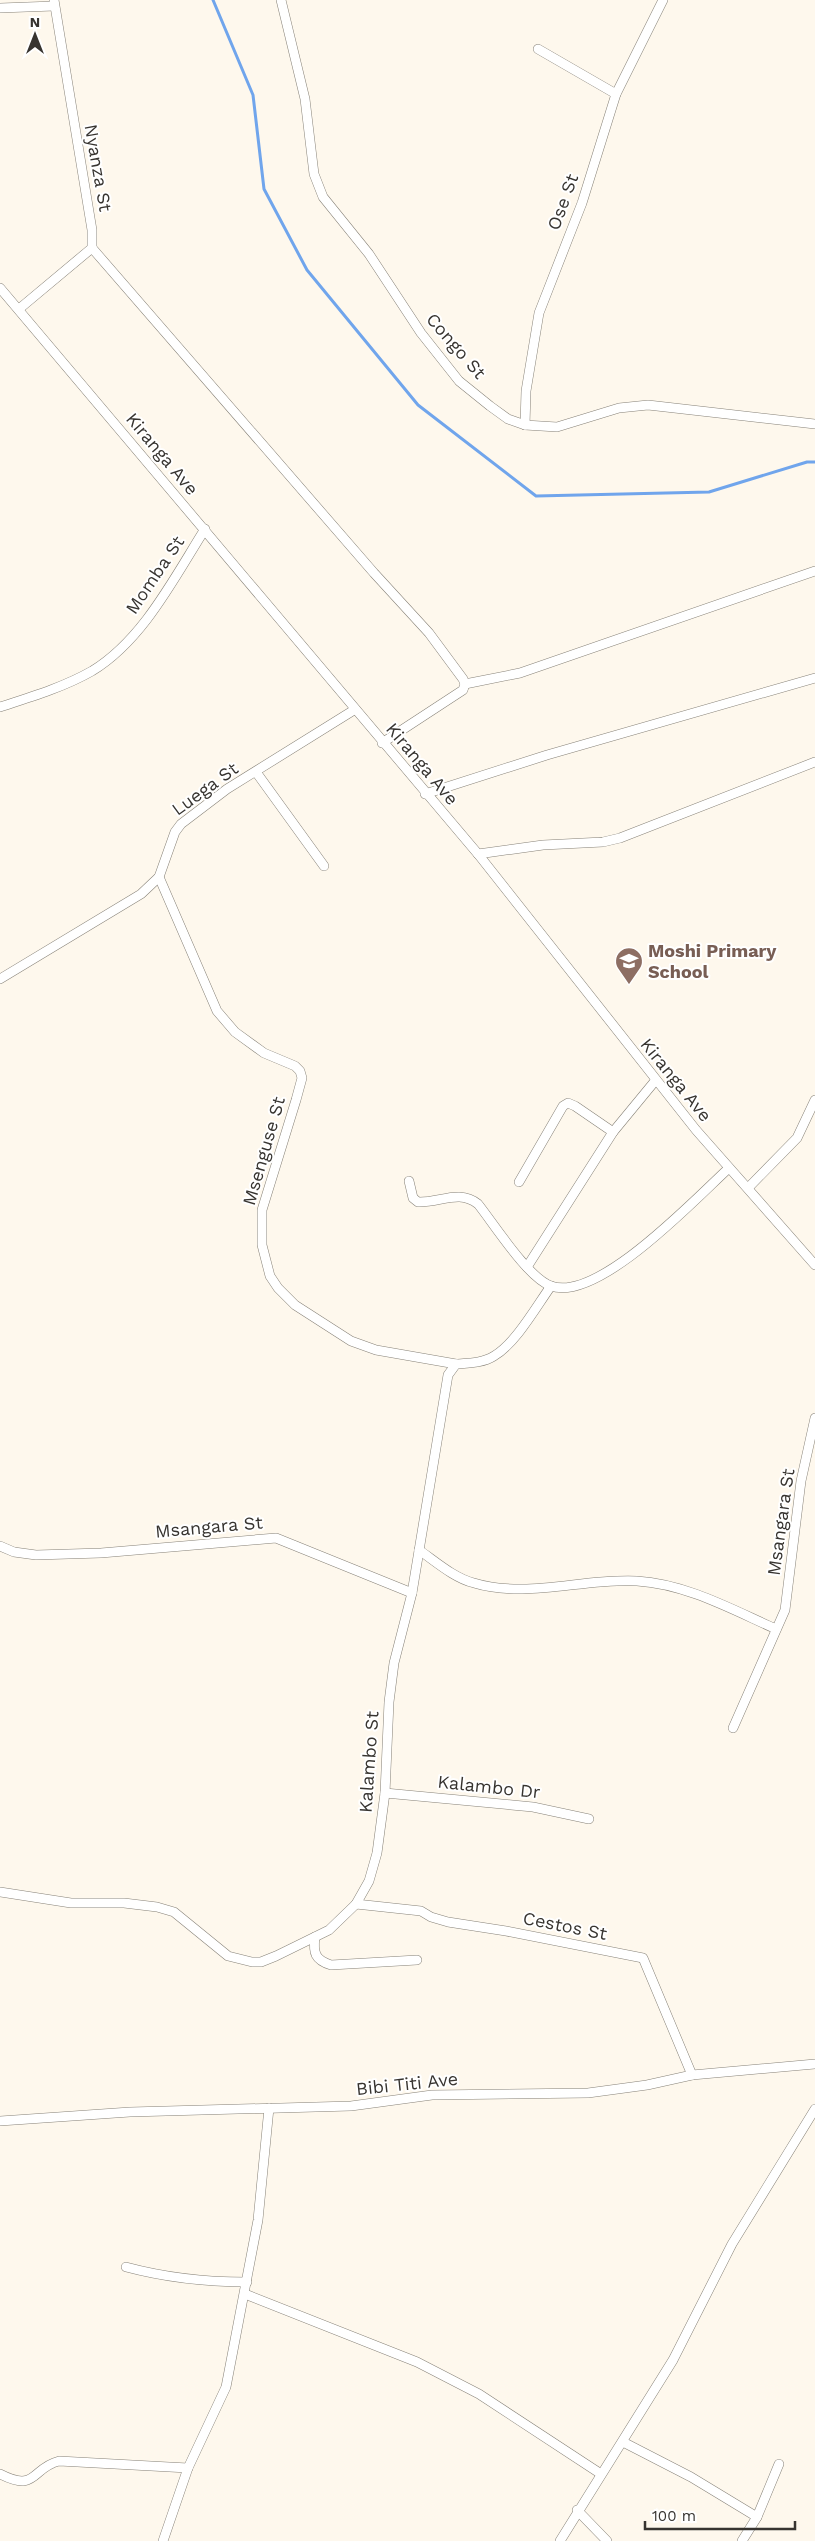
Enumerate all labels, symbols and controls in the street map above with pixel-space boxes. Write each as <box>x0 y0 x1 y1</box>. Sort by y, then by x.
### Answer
north arrow <box>10 10 60 60</box>
text: N <box>30 14 40 30</box>
street label: Nyanza St <box>80 123 117 214</box>
street label: Ose St <box>543 170 583 233</box>
street label: Congo St <box>422 309 491 383</box>
street label: Kiranga Ave <box>122 408 203 499</box>
street label: Momba St <box>121 531 189 618</box>
street label: Kiranga Ave <box>382 718 463 809</box>
street label: Luega St <box>168 757 242 820</box>
place label: Moshi Primary School <box>648 940 777 982</box>
school or university icon: Moshi Primary School <box>614 946 644 985</box>
street label: Kiranga Ave <box>637 1034 716 1125</box>
street label: Msenguse St <box>238 1094 289 1208</box>
street label: Msangara St <box>763 1467 798 1577</box>
street label: Msangara St <box>154 1511 264 1542</box>
street label: Kalambo St <box>354 1710 383 1814</box>
street label: Kalambo Dr <box>437 1771 541 1802</box>
street label: Cestos St <box>521 1907 609 1944</box>
street label: Bibi Titi Ave <box>355 2068 459 2099</box>
scale bar <box>645 2498 795 2530</box>
text: 100 m <box>652 2507 696 2525</box>

